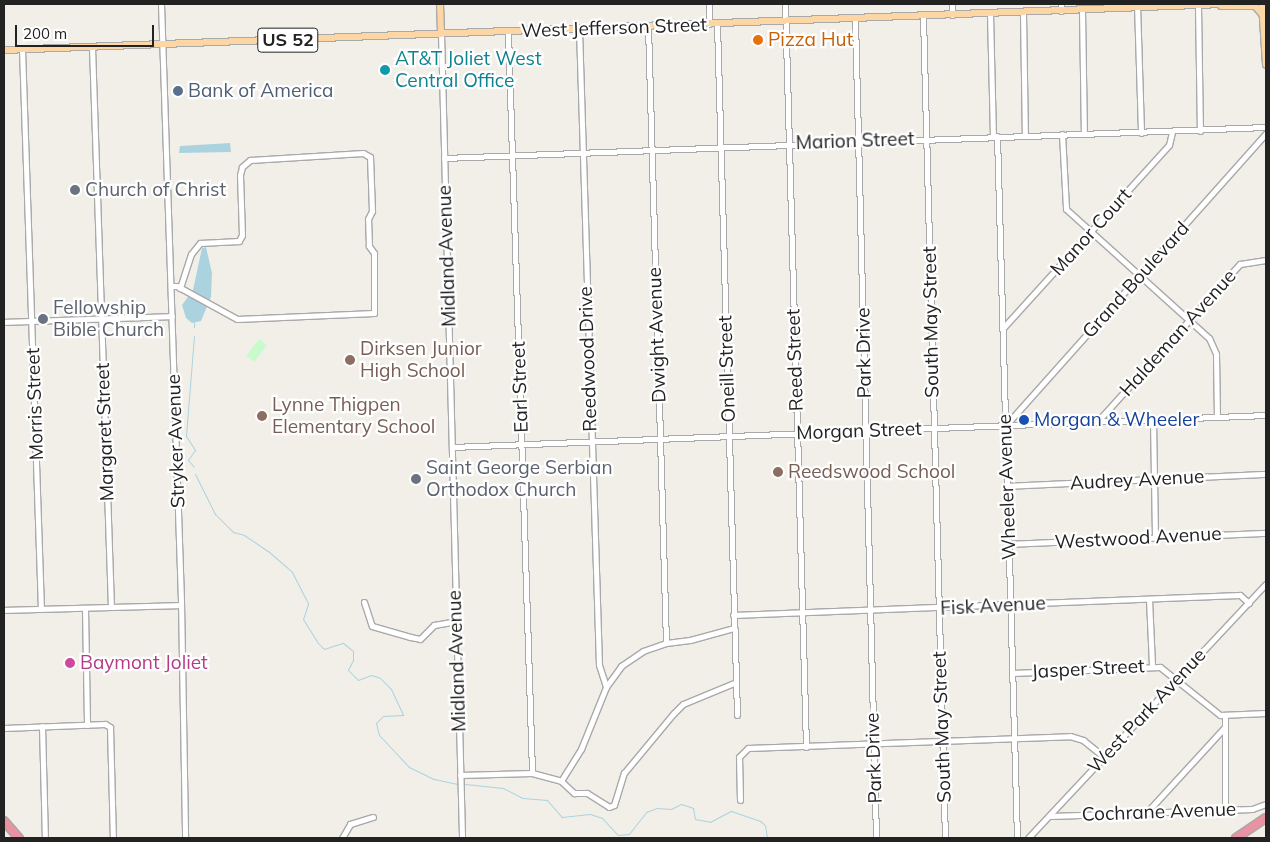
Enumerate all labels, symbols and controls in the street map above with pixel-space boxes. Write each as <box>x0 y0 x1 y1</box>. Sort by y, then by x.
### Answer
street label: West Jefferson Street <box>521 13 707 43</box>
scale bar <box>18 15 156 47</box>
text: 200 m <box>23 24 67 43</box>
road number: US 52 <box>257 24 319 56</box>
place label: Pizza Hut <box>768 29 853 51</box>
marker: Pizza Hut <box>752 34 764 46</box>
place label: AT&T Joliet West Central Office <box>395 48 542 92</box>
marker: AT&T Joliet West Central Office <box>379 64 391 76</box>
place label: Bank of America <box>188 80 333 102</box>
marker: Bank of America <box>172 85 184 97</box>
street label: Marion Street <box>795 128 915 154</box>
place label: Church of Christ <box>85 179 226 201</box>
marker: Church of Christ <box>69 184 81 196</box>
street label: Manor Court <box>1046 184 1136 280</box>
street label: Midland Avenue <box>433 185 461 327</box>
street label: Grand Boulevard <box>1078 217 1194 343</box>
street label: South May Street <box>918 246 944 398</box>
street label: Haldeman Avenue <box>1115 265 1241 401</box>
street label: Dwight Avenue <box>643 267 671 403</box>
street label: Reedwood Drive <box>574 286 602 432</box>
place label: Fellowship Bible Church <box>53 297 164 341</box>
street label: Park Drive <box>852 307 876 399</box>
street label: Reed Street <box>782 308 808 412</box>
marker: Fellowship Bible Church <box>37 313 49 325</box>
street label: Oneill Street <box>714 315 740 423</box>
place label: Dirksen Junior High School <box>360 338 482 382</box>
street label: Earl Street <box>507 341 533 433</box>
street label: Morris Street <box>22 347 48 461</box>
marker: Dirksen Junior High School <box>344 354 356 366</box>
street label: Margaret Street <box>91 362 119 502</box>
street label: Stryker Avenue <box>162 374 190 508</box>
place label: Lynne Thigpen Elementary School <box>272 394 435 438</box>
place label: Morgan & Wheeler <box>1034 409 1199 431</box>
marker: Lynne Thigpen Elementary School <box>256 410 268 422</box>
street label: Wheeler Avenue <box>993 414 1021 560</box>
marker: Morgan & Wheeler <box>1018 414 1030 426</box>
street label: Morgan Street <box>796 417 922 445</box>
place label: Saint George Serbian Orthodox Church <box>426 457 613 501</box>
place label: Reedswood School <box>788 461 955 483</box>
street label: Audrey Avenue <box>1069 465 1205 495</box>
marker: Reedswood School <box>772 466 784 478</box>
marker: Saint George Serbian Orthodox Church <box>410 473 422 485</box>
street label: Westwood Avenue <box>1054 522 1222 554</box>
street label: Midland Avenue <box>443 590 471 732</box>
street label: Fisk Avenue <box>940 592 1046 620</box>
street label: West Park Avenue <box>1083 644 1211 778</box>
street label: South May Street <box>928 651 956 803</box>
place label: Baymont Joliet <box>80 652 208 674</box>
street label: Jasper Street <box>1031 655 1145 683</box>
marker: Baymont Joliet <box>64 657 76 669</box>
street label: Park Drive <box>861 712 887 804</box>
street label: Cochrane Avenue <box>1081 798 1237 826</box>

